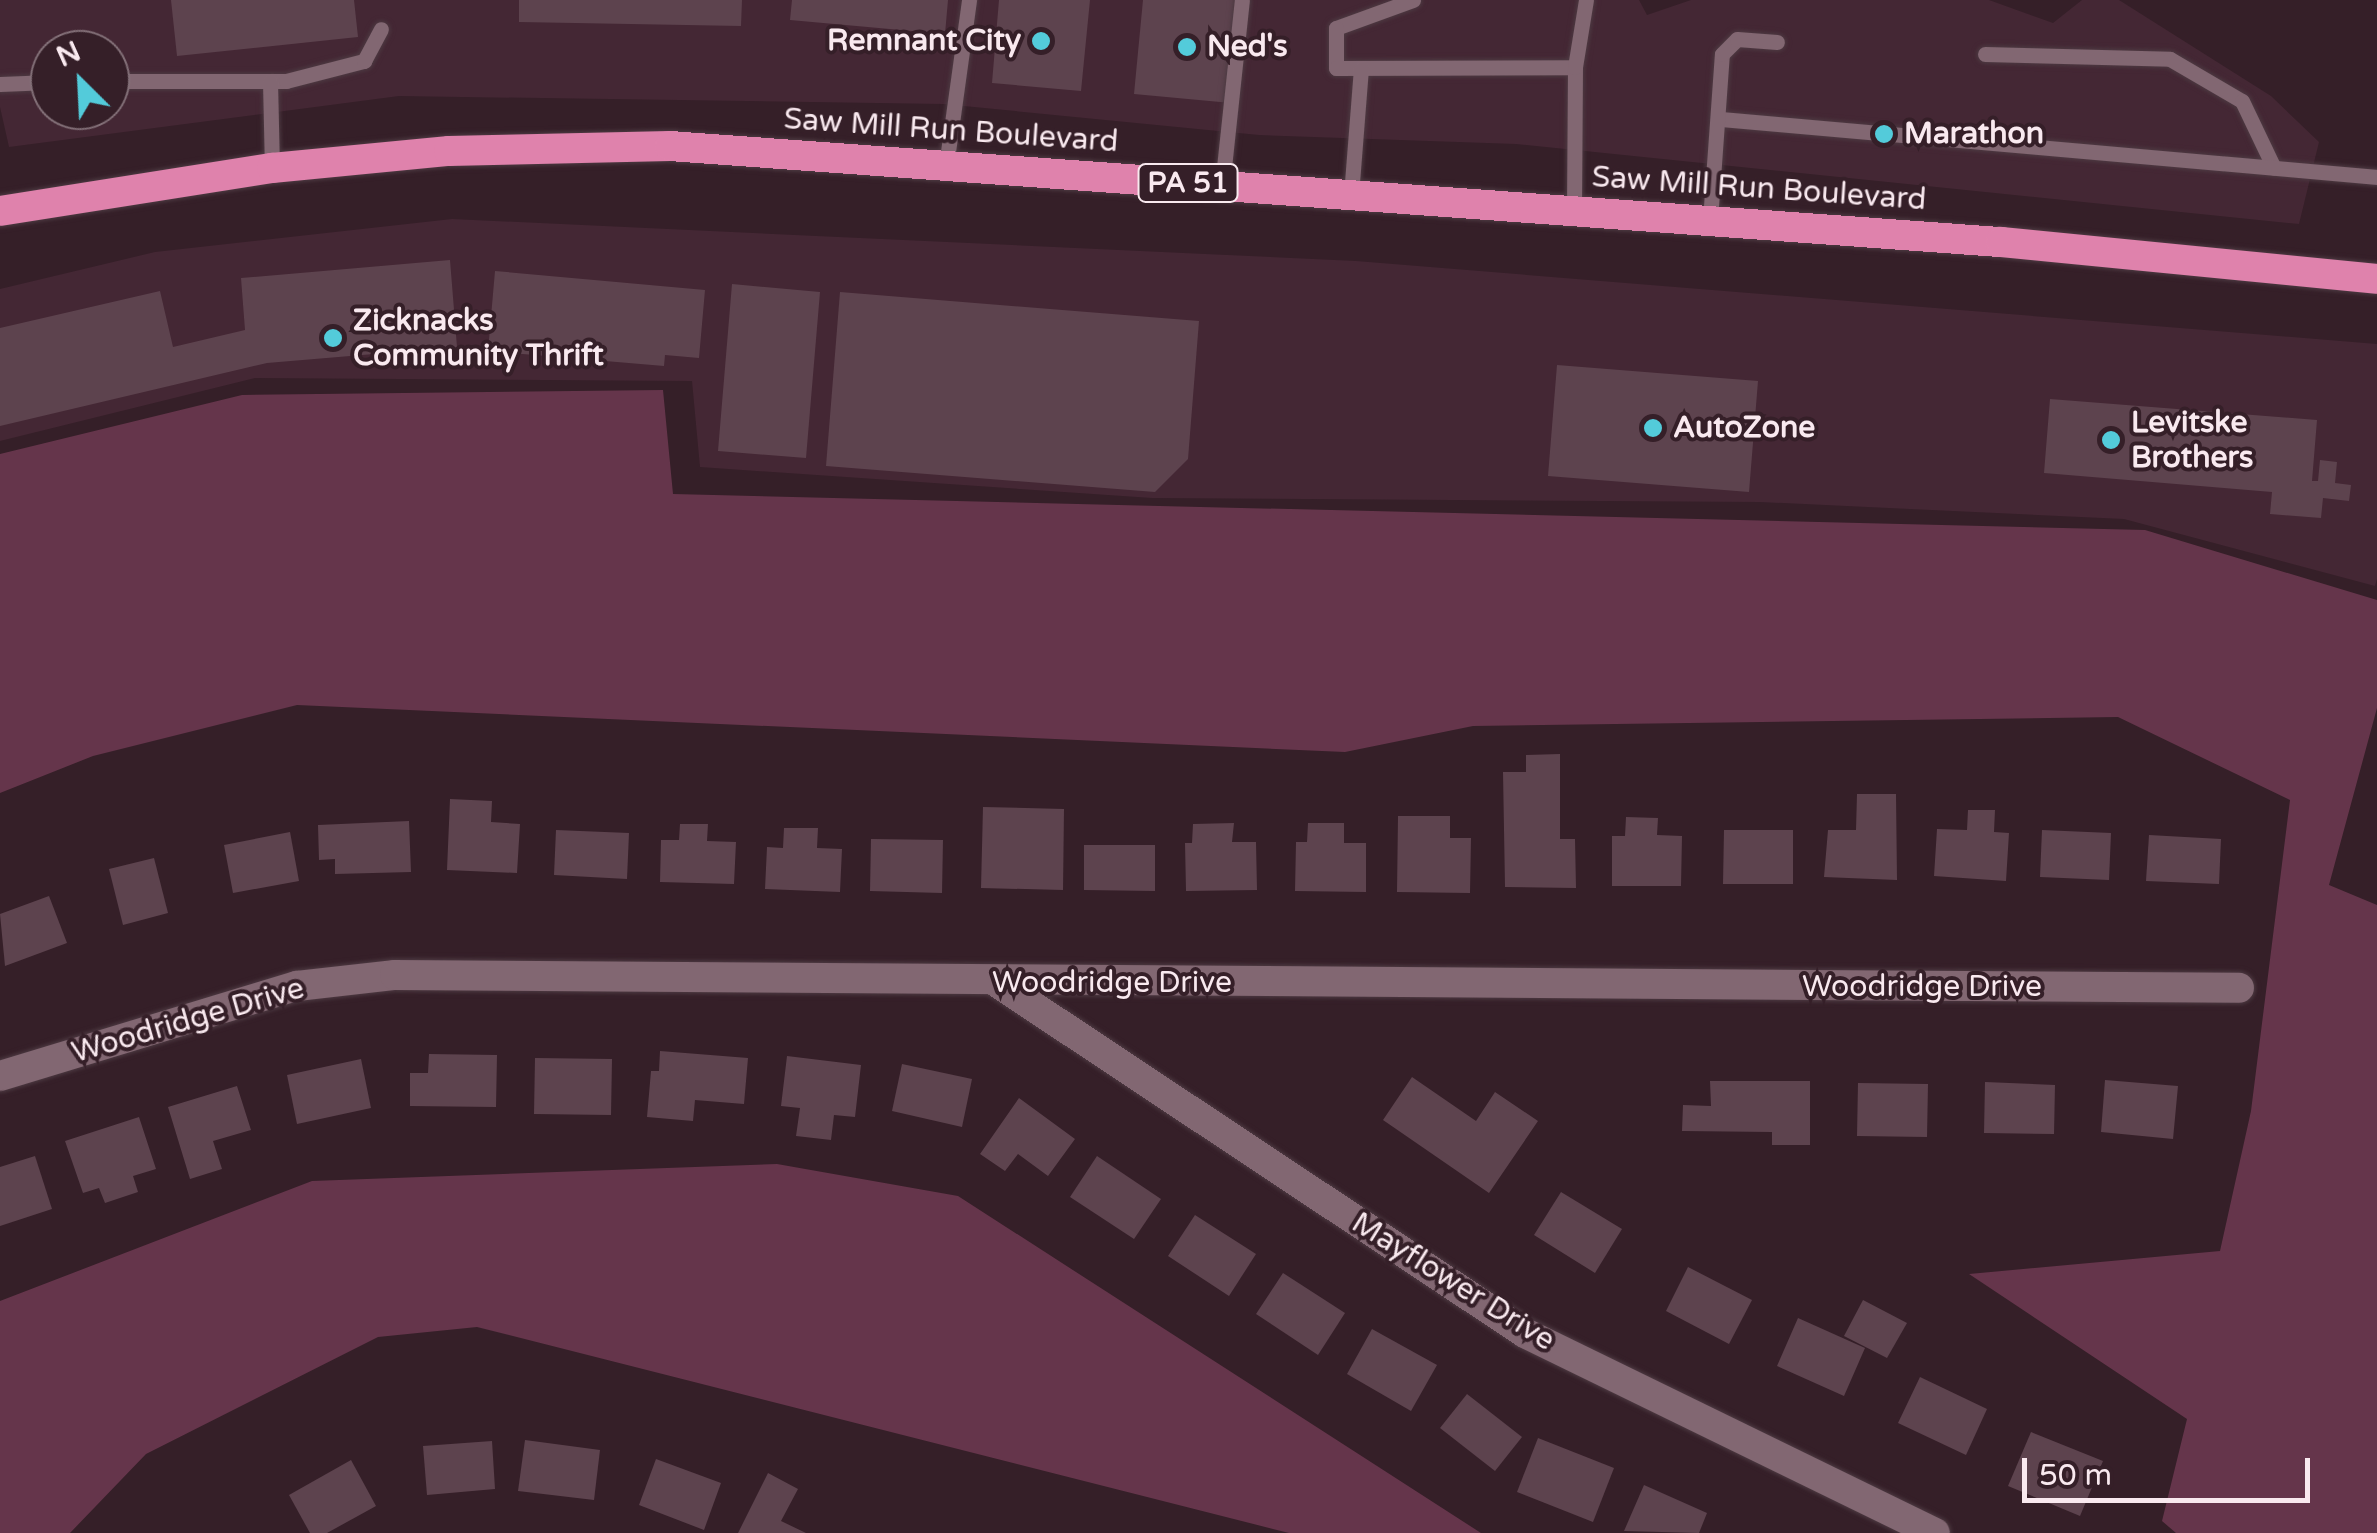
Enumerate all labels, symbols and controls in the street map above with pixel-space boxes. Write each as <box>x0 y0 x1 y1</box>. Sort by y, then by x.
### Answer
place label: Remnant City <box>827 23 1021 59</box>
place label: Ned's <box>1207 29 1288 65</box>
north arrow <box>30 30 130 130</box>
marker: Remnant City <box>1030 30 1052 52</box>
text: N <box>51 34 86 75</box>
marker: Ned's <box>1176 36 1198 58</box>
street label: Saw Mill Run Boulevard <box>783 101 1119 161</box>
place label: Marathon <box>1904 116 2044 152</box>
marker: Marathon <box>1873 123 1895 145</box>
street label: Saw Mill Run Boulevard <box>1591 159 1927 219</box>
road number: PA 51 <box>1136 160 1240 206</box>
place label: Zicknacks Community Thrift <box>353 303 604 374</box>
marker: Zicknacks Community Thrift <box>322 327 344 349</box>
place label: Levitske Brothers <box>2131 405 2253 476</box>
place label: AutoZone <box>1673 410 1815 446</box>
marker: AutoZone <box>1642 417 1664 439</box>
marker: Levitske Brothers <box>2100 429 2122 451</box>
street label: Woodridge Drive <box>992 965 1232 1001</box>
street label: Woodridge Drive <box>1802 969 2042 1005</box>
street label: Woodridge Drive <box>68 971 308 1071</box>
street label: Mayflower Drive <box>1345 1205 1561 1359</box>
scale bar <box>2027 1438 2314 1500</box>
text: 50 m <box>2039 1457 2112 1494</box>

